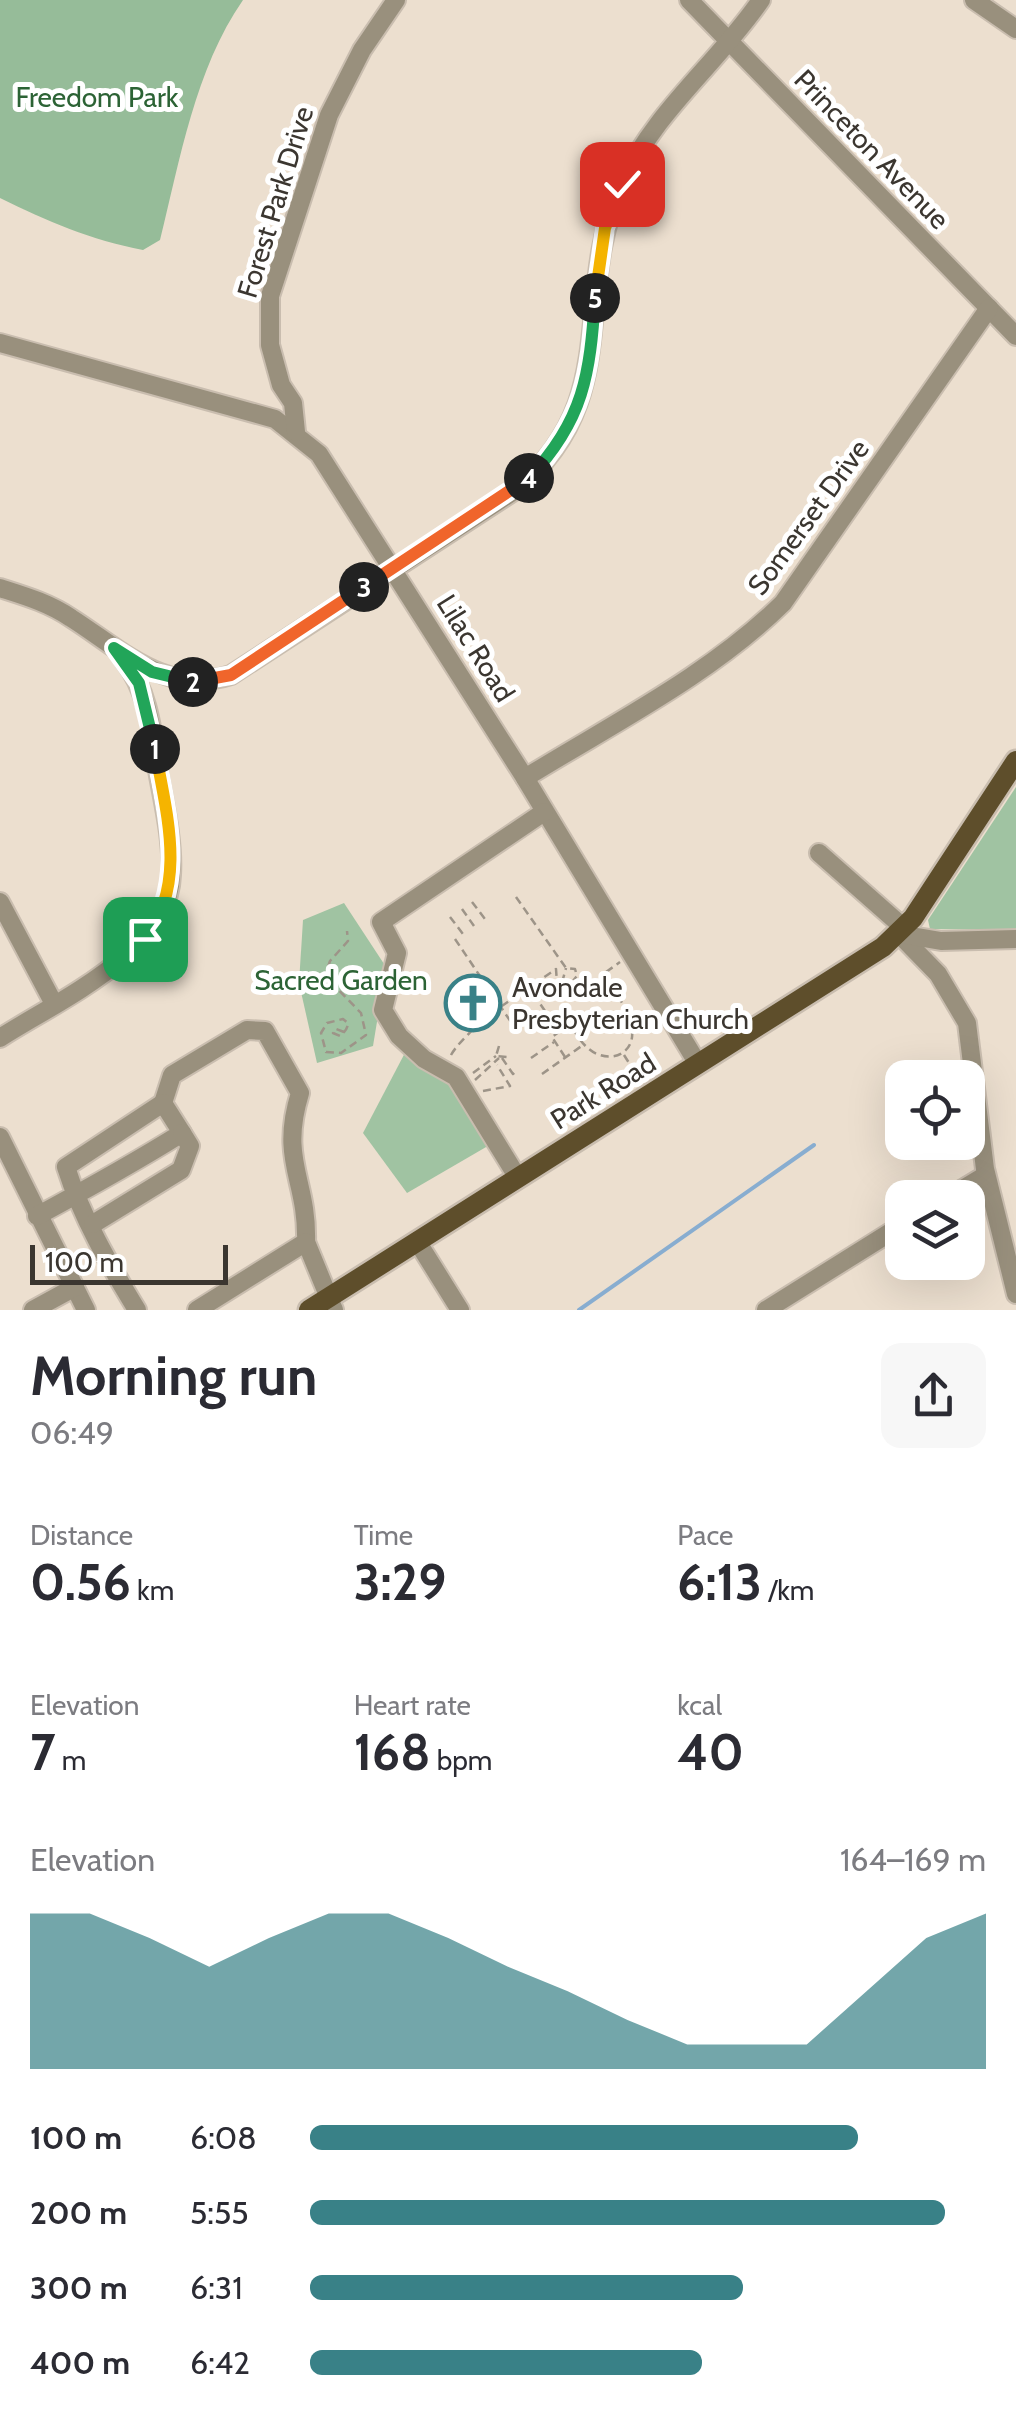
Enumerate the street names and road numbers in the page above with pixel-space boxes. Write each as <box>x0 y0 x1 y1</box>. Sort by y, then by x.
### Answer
street label: Princeton Avenue <box>787 62 957 236</box>
street label: Forest Park Drive <box>230 102 320 302</box>
street label: Somerset Drive <box>740 433 876 601</box>
street label: Lilac Road <box>430 588 522 708</box>
street label: Park Road <box>544 1045 662 1137</box>

